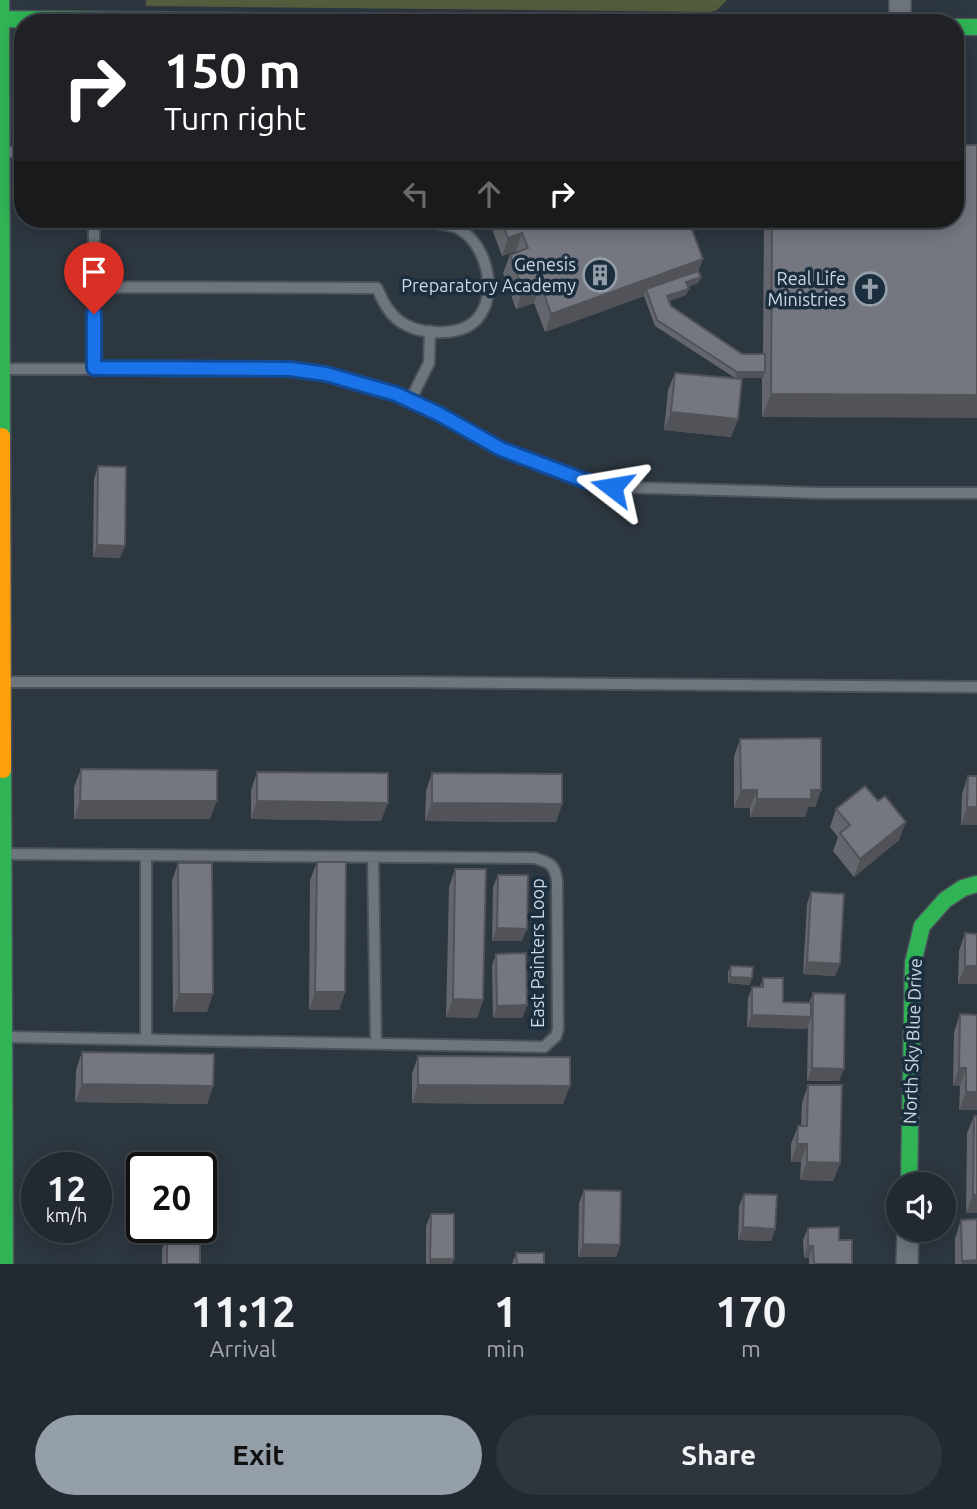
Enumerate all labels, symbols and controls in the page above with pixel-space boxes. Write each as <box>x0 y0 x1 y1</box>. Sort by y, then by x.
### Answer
icon: right <box>49 42 140 133</box>
text: 150 m <box>164 42 301 97</box>
text: Turn right <box>164 100 306 136</box>
icon: left <box>397 175 435 213</box>
icon: ahead <box>470 175 508 213</box>
icon: right <box>543 175 581 213</box>
pin <box>64 242 124 314</box>
icon: arrive <box>75 253 113 291</box>
place label: Genesis Preparatory Academy <box>401 254 576 295</box>
building icon: Genesis Preparatory Academy <box>581 256 619 294</box>
place label: Real Life Ministries <box>768 268 846 309</box>
church icon: Real Life Ministries <box>851 270 889 308</box>
position arrow <box>575 450 649 524</box>
street label: East Painters Loop <box>527 878 547 1028</box>
street label: North Sky Blue Drive <box>899 958 925 1124</box>
speed limit sign: 20 <box>126 1152 217 1243</box>
text: 12 <box>47 1168 86 1208</box>
map controls <box>886 1172 956 1242</box>
button: sound <box>886 1172 956 1242</box>
text: km/h <box>46 1205 87 1225</box>
text: 11:12 <box>191 1288 296 1335</box>
text: 1 <box>494 1288 517 1335</box>
text: 170 <box>715 1288 786 1335</box>
text: Arrival <box>210 1336 277 1361</box>
text: min <box>486 1336 525 1361</box>
text: m <box>741 1336 761 1361</box>
button: Exit <box>35 1415 482 1495</box>
button: Share <box>496 1415 942 1495</box>

